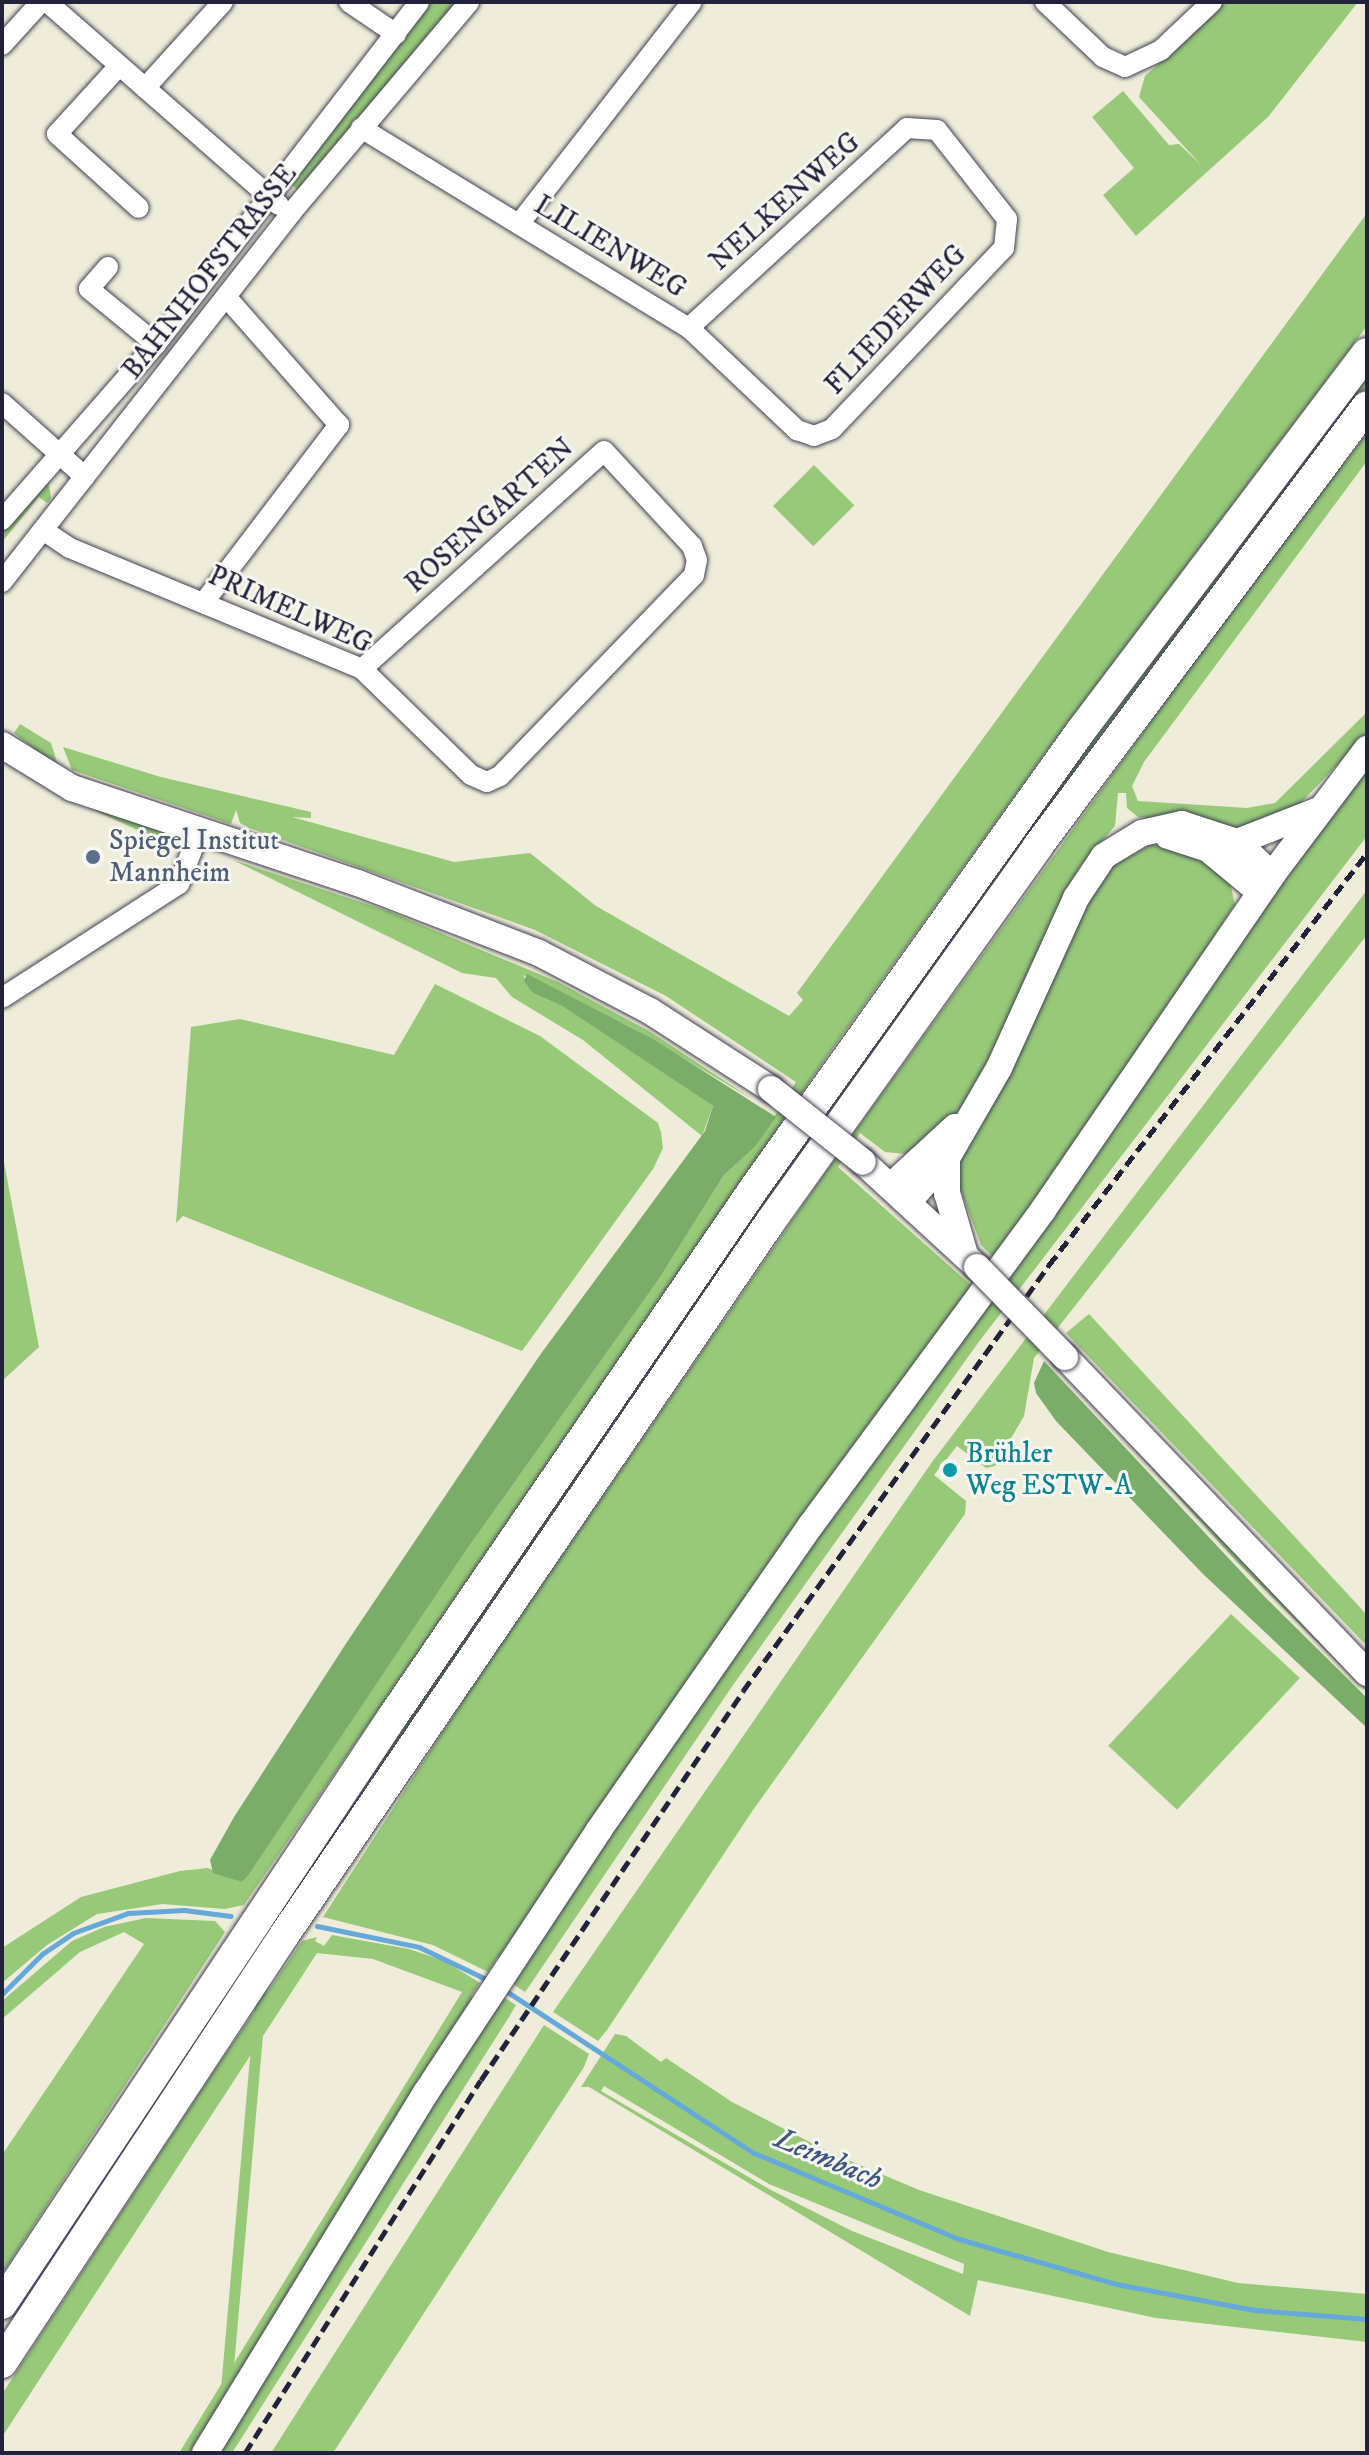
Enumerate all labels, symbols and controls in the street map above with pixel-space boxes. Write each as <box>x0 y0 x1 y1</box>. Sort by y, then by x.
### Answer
street label: NELKENWEG <box>703 126 867 278</box>
street label: BAHNHOFSTRASSE <box>116 158 304 386</box>
street label: LILIENWEG <box>528 188 692 306</box>
street label: FLIEDERWEG <box>818 238 974 402</box>
street label: ROSENGARTEN <box>399 431 581 601</box>
street label: PRIMELWEG <box>203 559 377 661</box>
place label: Spiegel Institut Mannheim <box>109 824 279 890</box>
marker: Spiegel Institut Mannheim <box>84 848 102 866</box>
place label: Brühler Weg ESTW-A <box>966 1437 1132 1503</box>
marker: Brühler Weg ESTW-A <box>941 1461 959 1479</box>
water label: Leimbach <box>769 2121 887 2199</box>

